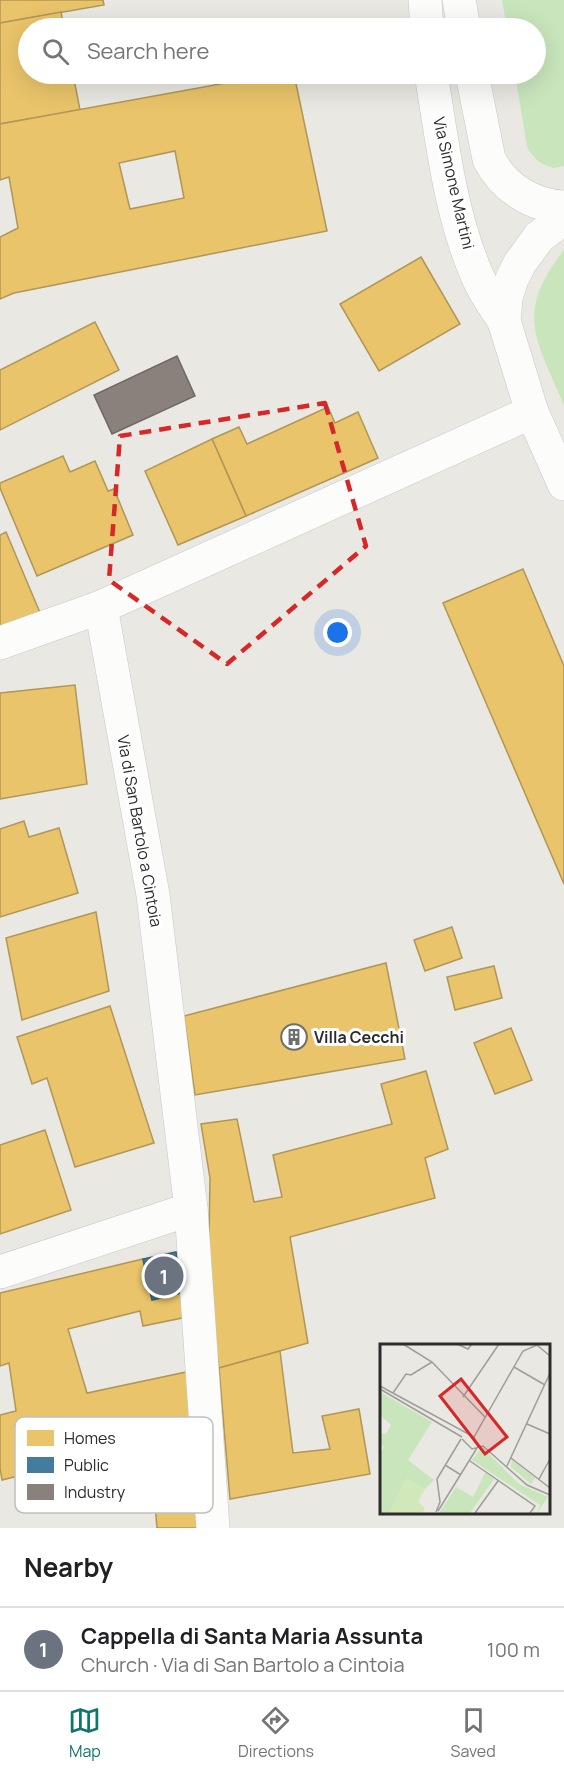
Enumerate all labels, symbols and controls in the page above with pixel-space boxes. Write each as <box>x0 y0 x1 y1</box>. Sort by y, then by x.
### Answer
search box <box>18 18 546 84</box>
icon: search <box>39 35 72 68</box>
text: Search here <box>87 36 209 66</box>
street label: Via Simone Martini <box>428 115 480 251</box>
your location <box>323 618 352 647</box>
street label: Via di San Bartolo a Cintoia <box>112 733 168 929</box>
building icon: Villa Cecchi <box>279 1022 309 1052</box>
place label: Villa Cecchi <box>314 1026 404 1048</box>
pin: 1 <box>144 1254 184 1298</box>
inset map <box>380 1344 549 1513</box>
legend <box>15 1417 213 1513</box>
text: Homes <box>64 1427 116 1449</box>
text: Public <box>64 1454 109 1476</box>
text: Industry <box>64 1481 126 1503</box>
text: Nearby <box>24 1549 113 1585</box>
text: Cappella di Santa Maria Assunta <box>81 1621 423 1651</box>
text: 1 <box>39 1636 48 1663</box>
text: 100 m <box>487 1636 540 1663</box>
text: Church · Via di San Bartolo a Cintoia <box>81 1651 405 1678</box>
tab: Map <box>68 1704 101 1762</box>
tab: Directions <box>238 1704 314 1762</box>
tab: Saved <box>451 1704 496 1762</box>

